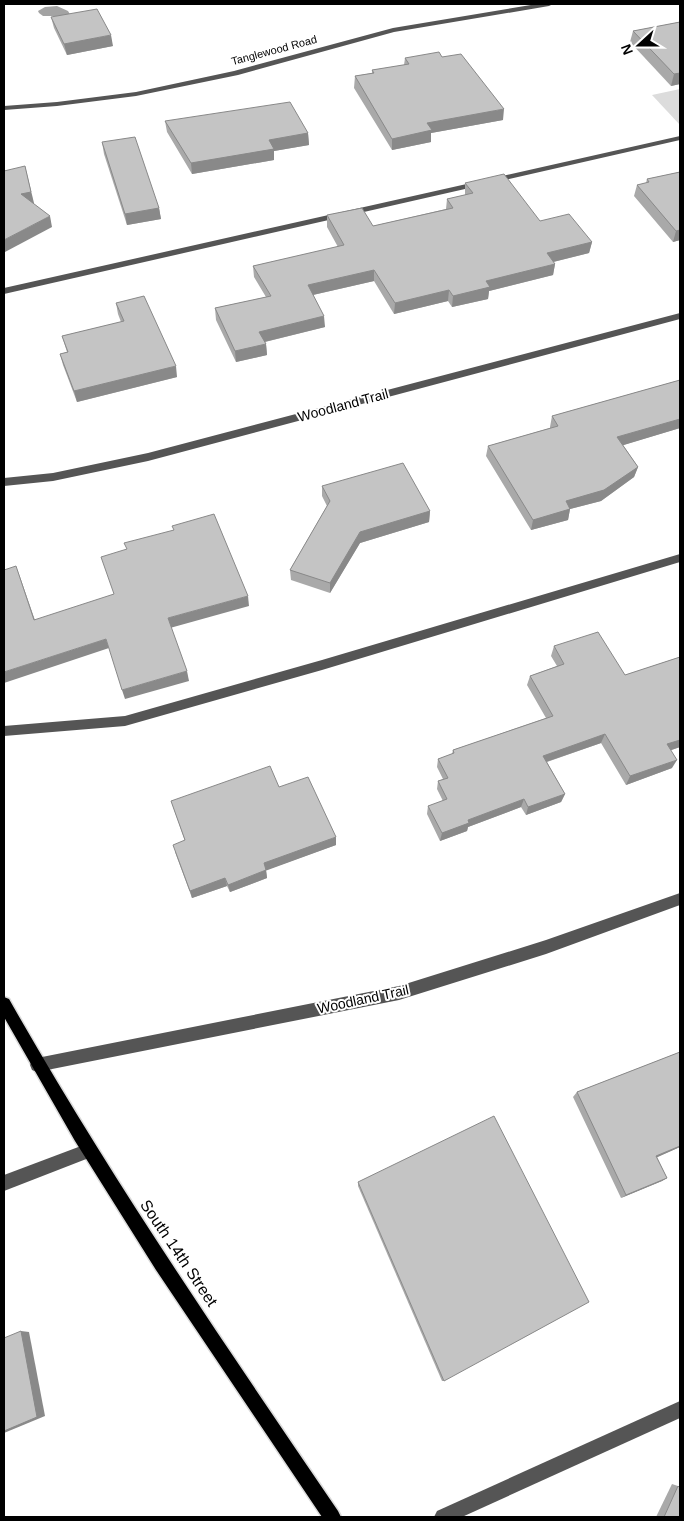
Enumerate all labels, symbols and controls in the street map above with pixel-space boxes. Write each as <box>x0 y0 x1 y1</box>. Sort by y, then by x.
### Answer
north arrow <box>614 20 664 70</box>
street label: Tanglewood Road <box>230 33 318 67</box>
text: N <box>618 42 636 57</box>
street label: Woodland Trail <box>296 385 390 425</box>
street label: Woodland Trail <box>316 981 410 1017</box>
street label: South 14th Street <box>137 1197 221 1310</box>

